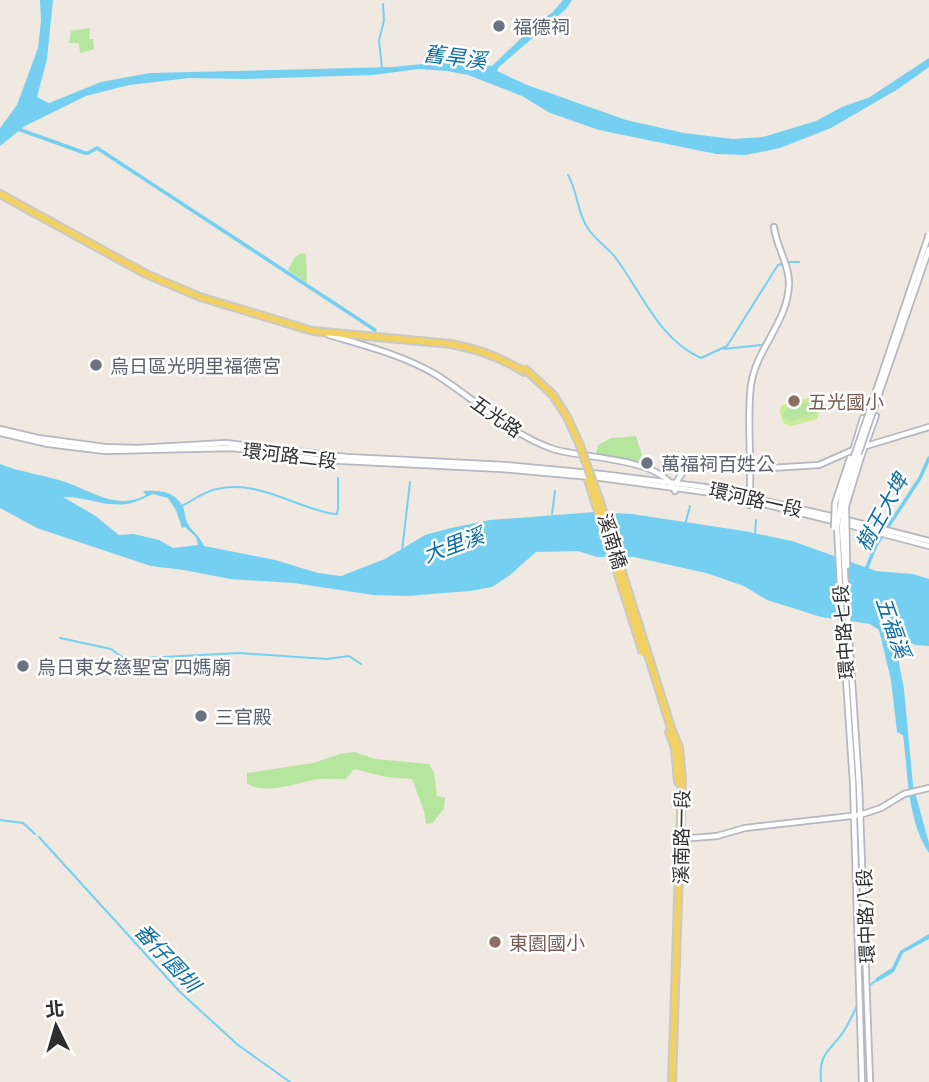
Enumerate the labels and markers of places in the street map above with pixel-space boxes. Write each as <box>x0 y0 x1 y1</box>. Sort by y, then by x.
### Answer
place label: 福德祠 <box>513 15 570 38</box>
marker: 福德祠 <box>491 18 507 34</box>
place label: 烏日區光明里福德宮 <box>110 354 281 377</box>
marker: 烏日區光明里福德宮 <box>88 357 104 373</box>
place label: 五光國小 <box>808 390 884 413</box>
marker: 五光國小 <box>786 393 802 409</box>
place label: 萬福祠百姓公 <box>661 452 775 475</box>
marker: 萬福祠百姓公 <box>639 455 655 471</box>
place label: 烏日東女慈聖宮 四媽廟 <box>37 655 231 678</box>
marker: 烏日東女慈聖宮 四媽廟 <box>15 658 31 674</box>
place label: 三官殿 <box>215 705 272 728</box>
marker: 三官殿 <box>193 708 209 724</box>
place label: 東園國小 <box>509 931 585 954</box>
marker: 東園國小 <box>487 934 503 950</box>

